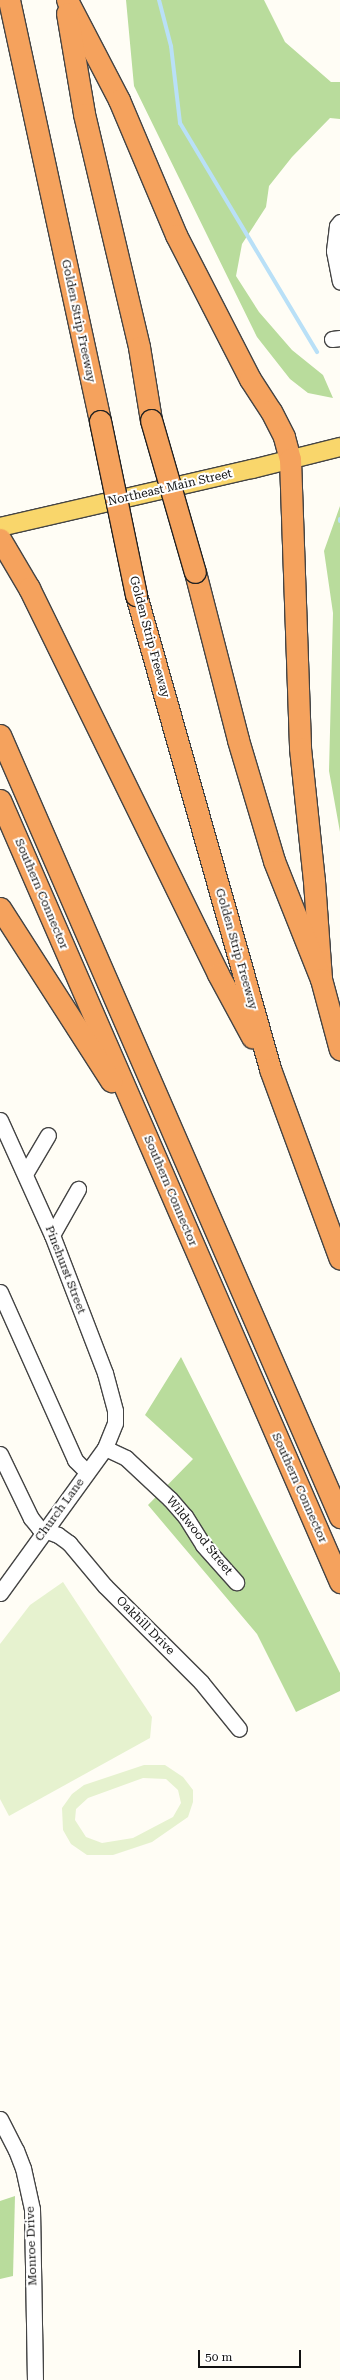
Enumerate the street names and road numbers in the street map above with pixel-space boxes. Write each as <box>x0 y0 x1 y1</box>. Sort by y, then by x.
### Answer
street label: Golden Strip Freeway <box>58 258 98 384</box>
street label: Northeast Main Street <box>106 467 234 509</box>
street label: Golden Strip Freeway <box>126 575 172 699</box>
street label: Southern Connector <box>11 837 71 951</box>
street label: Golden Strip Freeway <box>212 887 260 1011</box>
street label: Southern Connector <box>140 1134 200 1248</box>
street label: Pinehurst Street <box>42 1224 88 1316</box>
street label: Southern Connector <box>268 1431 330 1545</box>
street label: Church Lane <box>32 1476 88 1544</box>
street label: Wildwood Street <box>163 1494 235 1578</box>
street label: Oakhill Drive <box>113 1594 177 1658</box>
street label: Monroe Drive <box>23 2206 41 2286</box>

